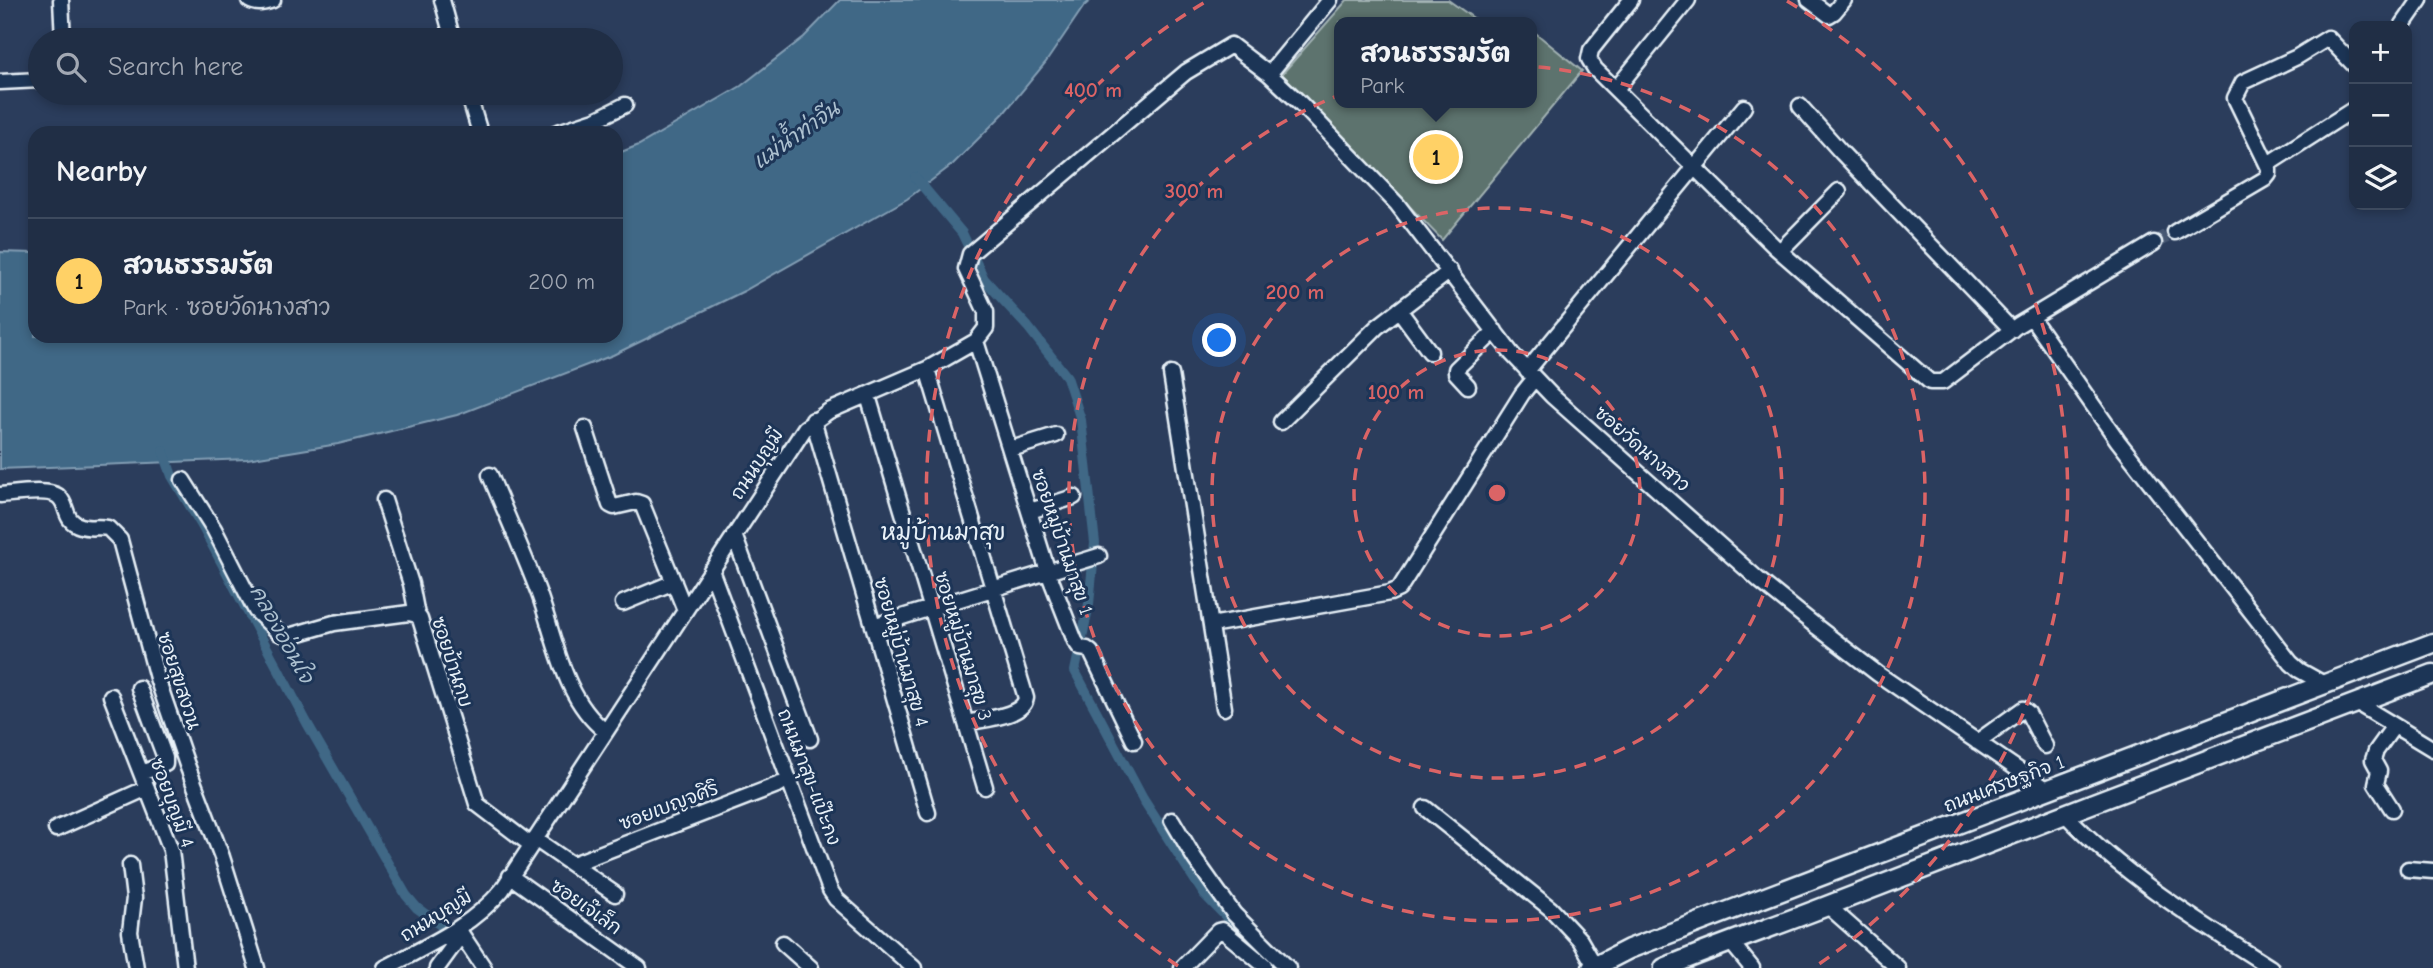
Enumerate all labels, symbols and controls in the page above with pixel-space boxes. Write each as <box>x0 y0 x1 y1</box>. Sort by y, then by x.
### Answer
popup <box>1334 17 1537 108</box>
map controls <box>2349 21 2412 210</box>
button: + <box>2349 21 2412 84</box>
search box <box>28 28 623 105</box>
text: สวนธรรมรัต <box>1360 39 1511 69</box>
icon: search <box>52 48 90 86</box>
text: Search here <box>108 52 243 82</box>
text: Park <box>1360 72 1404 99</box>
text: 400 m <box>1064 78 1122 102</box>
button: − <box>2349 84 2412 147</box>
water label: แม่น้ำท่าจีน <box>744 89 845 174</box>
pin: 1 <box>1413 131 1459 183</box>
button: layers <box>2349 147 2412 210</box>
text: Nearby <box>56 154 147 189</box>
text: 300 m <box>1165 179 1223 203</box>
text: สวนธรรมรัต <box>123 251 273 281</box>
text: 1 <box>74 268 84 295</box>
text: 200 m <box>528 268 595 295</box>
text: 200 m <box>1266 280 1324 304</box>
text: Park · ซอยวัดนางสาว <box>123 294 330 321</box>
your location <box>1202 323 1236 357</box>
text: 100 m <box>1368 380 1424 404</box>
street label: ซอยวัดนางสาว <box>1590 402 1694 496</box>
street label: ถนนบุญมี <box>725 424 791 505</box>
street label: ซอยหมู่บ้านมาสุข 1 <box>1024 466 1098 619</box>
centre of rings <box>1485 481 1509 505</box>
district label: หมู่บ้านมาสุข <box>881 517 1005 550</box>
street label: ซอยหมู่บ้านมาสุข 3 <box>927 568 997 724</box>
street label: ซอยหมู่บ้านมาสุข 4 <box>866 574 934 730</box>
water label: คลองอ่อนใจ <box>245 580 321 689</box>
street label: ซอยบ้านกบ <box>427 614 478 710</box>
street label: ซอยสุขสงวน <box>150 629 205 734</box>
street label: ถนนมาสุข-แป๊ะกง <box>770 705 847 849</box>
street label: ถนนเศรษฐกิจ 1 <box>1941 751 2068 818</box>
street label: ซอยบุญมี 4 <box>143 755 199 852</box>
street label: ซอยเบญจศิริ <box>616 777 722 835</box>
street label: ซอยเจ๊เล็ก <box>546 873 627 939</box>
street label: ถนนบุญมี <box>396 885 477 949</box>

